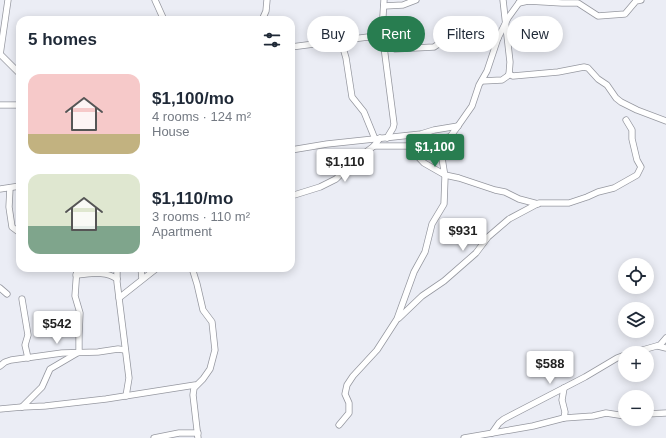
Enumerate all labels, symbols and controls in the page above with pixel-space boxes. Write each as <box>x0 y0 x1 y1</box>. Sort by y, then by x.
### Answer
chip: Buy <box>307 16 359 52</box>
chip: Rent <box>367 16 425 52</box>
chip: Filters <box>433 16 499 52</box>
chip: New <box>507 16 563 52</box>
icon: filters <box>261 29 283 51</box>
text: 5 homes <box>28 30 97 49</box>
text: $1,100/mo <box>152 89 234 108</box>
icon: home <box>60 90 108 138</box>
text: 4 rooms · 124 m² <box>152 109 251 124</box>
text: House <box>152 124 190 139</box>
pin: $1,100 <box>402 134 468 168</box>
text: $1,100 <box>415 139 455 154</box>
pin: $1,110 <box>312 149 378 183</box>
text: $1,110 <box>325 154 365 169</box>
text: $1,110/mo <box>152 189 233 208</box>
icon: home <box>60 190 108 238</box>
text: 3 rooms · 110 m² <box>152 209 250 224</box>
pin: $931 <box>439 218 487 252</box>
text: $931 <box>449 223 477 238</box>
text: Apartment <box>152 224 212 239</box>
map controls <box>618 258 654 426</box>
button: locate <box>618 258 654 294</box>
button: layers <box>618 302 654 338</box>
pin: $542 <box>33 311 81 345</box>
text: $542 <box>43 316 71 331</box>
button: + <box>618 346 654 382</box>
pin: $588 <box>526 351 574 385</box>
text: $588 <box>536 356 564 371</box>
button: − <box>618 390 654 426</box>

